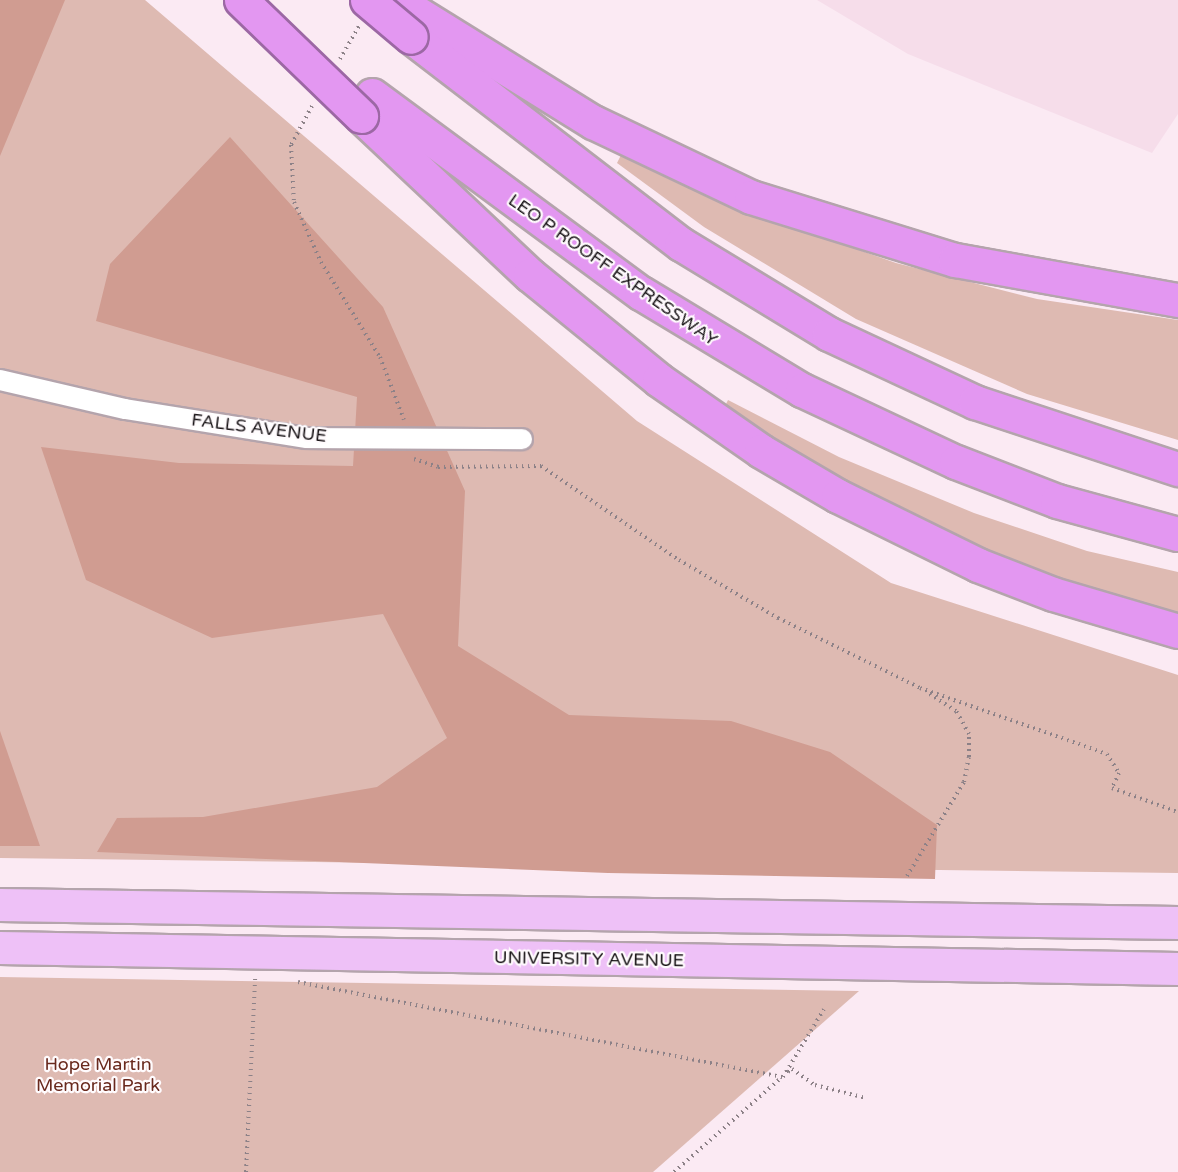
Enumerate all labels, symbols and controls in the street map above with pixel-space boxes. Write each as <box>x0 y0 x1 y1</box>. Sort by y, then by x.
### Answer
street label: LEO P ROOFF EXPRESSWAY <box>504 189 722 351</box>
street label: FALLS AVENUE <box>190 409 328 447</box>
street label: UNIVERSITY AVENUE <box>494 947 684 971</box>
park label: Hope Martin Memorial Park <box>36 1054 160 1096</box>

